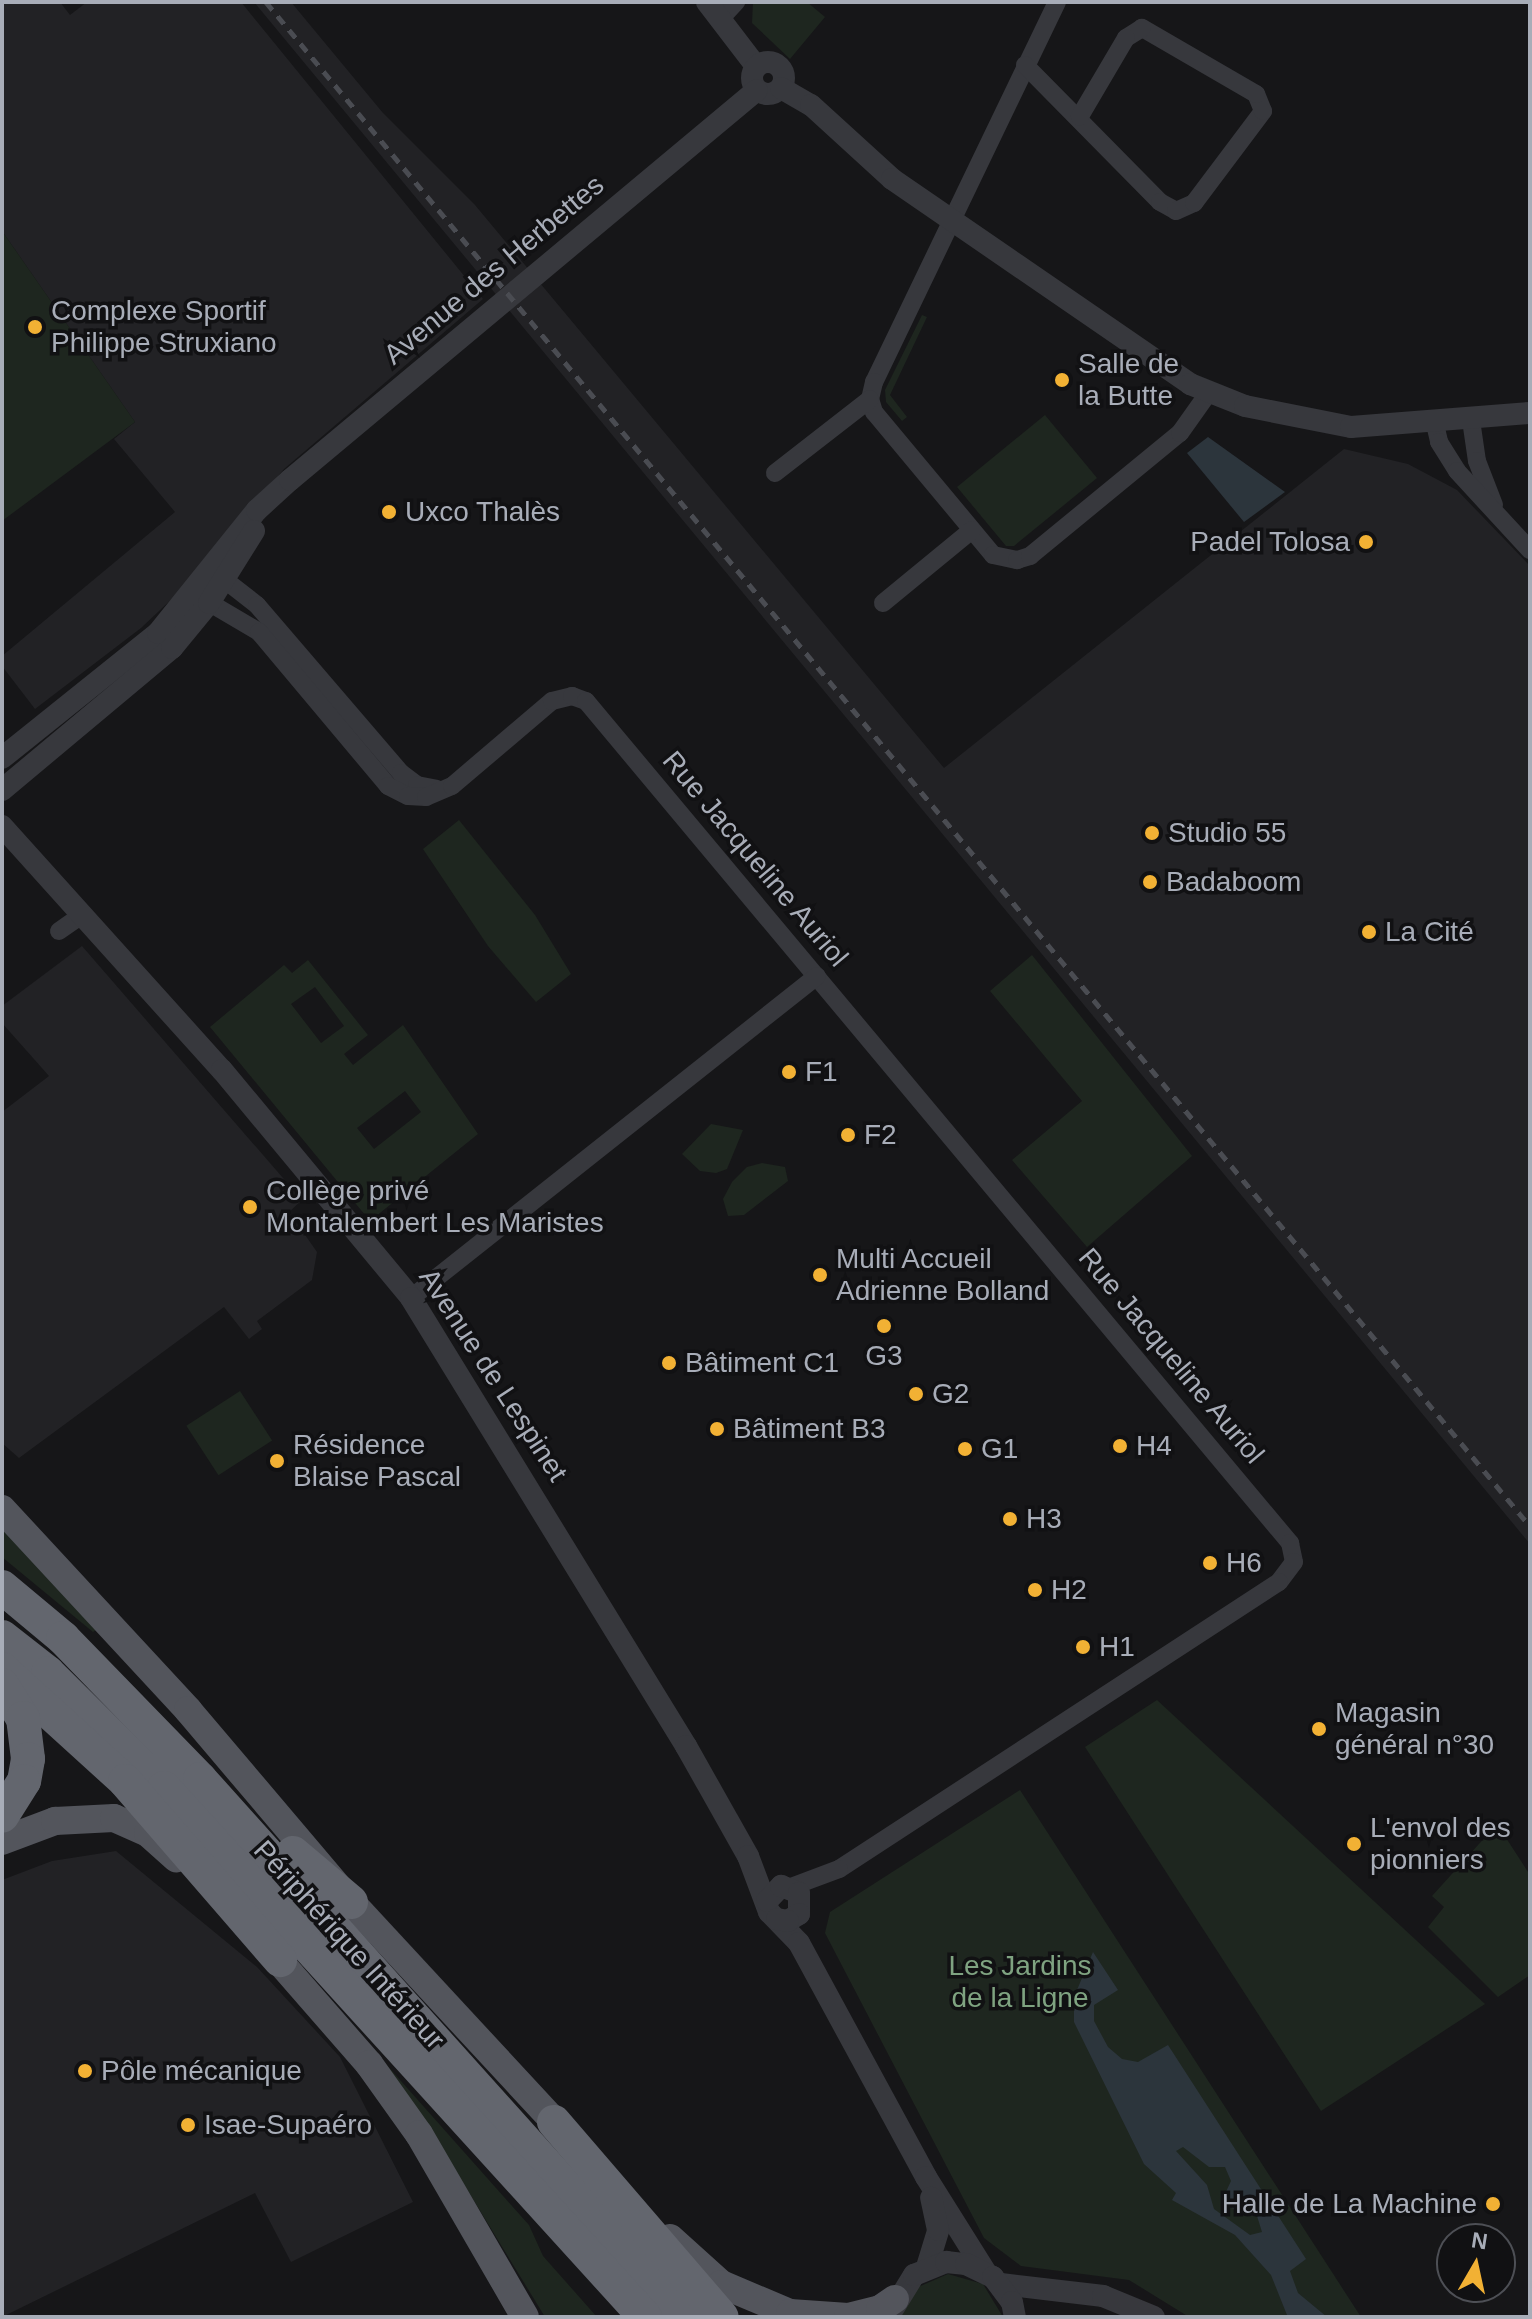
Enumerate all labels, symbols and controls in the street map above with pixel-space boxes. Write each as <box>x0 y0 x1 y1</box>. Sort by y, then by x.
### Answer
street label: Avenue des Herbettes <box>377 168 611 372</box>
place label: Complexe Sportif Philippe Struxiano <box>51 294 277 360</box>
marker: Complexe Sportif Philippe Struxiano <box>26 318 44 336</box>
place label: Salle de la Butte <box>1078 347 1179 413</box>
marker: Salle de la Butte <box>1053 371 1071 389</box>
place label: Uxco Thalès <box>405 495 561 529</box>
marker: Uxco Thalès <box>380 503 398 521</box>
place label: Padel Tolosa <box>1190 525 1350 559</box>
marker: Padel Tolosa <box>1357 533 1375 551</box>
street label: Rue Jacqueline Auriol <box>655 744 855 974</box>
place label: Studio 55 <box>1168 816 1286 850</box>
marker: Studio 55 <box>1143 824 1161 842</box>
place label: Badaboom <box>1166 865 1301 899</box>
marker: Badaboom <box>1141 873 1159 891</box>
place label: La Cité <box>1385 915 1474 949</box>
marker: La Cité <box>1360 923 1378 941</box>
place label: F1 <box>805 1055 838 1089</box>
marker: F1 <box>780 1063 798 1081</box>
place label: F2 <box>864 1118 897 1152</box>
marker: F2 <box>839 1126 857 1144</box>
place label: Collège privé Montalembert Les Maristes <box>266 1174 604 1240</box>
marker: Collège privé Montalembert Les Maristes <box>241 1198 259 1216</box>
street label: Rue Jacqueline Auriol <box>1071 1241 1271 1471</box>
place label: Multi Accueil Adrienne Bolland <box>836 1242 1049 1308</box>
street label: Avenue de Lespinet <box>412 1262 574 1488</box>
marker: Multi Accueil Adrienne Bolland <box>811 1266 829 1284</box>
marker: G3 <box>875 1317 893 1335</box>
place label: G3 <box>865 1339 903 1373</box>
place label: Bâtiment C1 <box>685 1346 839 1380</box>
marker: Bâtiment C1 <box>660 1354 678 1372</box>
place label: G2 <box>932 1377 969 1411</box>
marker: G2 <box>907 1385 925 1403</box>
place label: Bâtiment B3 <box>733 1412 886 1446</box>
marker: Bâtiment B3 <box>708 1420 726 1438</box>
place label: Résidence Blaise Pascal <box>293 1428 461 1494</box>
place label: H4 <box>1136 1429 1172 1463</box>
place label: G1 <box>981 1432 1018 1466</box>
marker: H4 <box>1111 1437 1129 1455</box>
marker: G1 <box>956 1440 974 1458</box>
marker: Résidence Blaise Pascal <box>268 1452 286 1470</box>
place label: H3 <box>1026 1502 1062 1536</box>
marker: H3 <box>1001 1510 1019 1528</box>
place label: H6 <box>1226 1546 1262 1580</box>
marker: H6 <box>1201 1554 1219 1572</box>
place label: H2 <box>1051 1573 1087 1607</box>
marker: H2 <box>1026 1581 1044 1599</box>
place label: H1 <box>1099 1630 1135 1664</box>
marker: H1 <box>1074 1638 1092 1656</box>
place label: Magasin général n°30 <box>1335 1696 1494 1762</box>
marker: Magasin général n°30 <box>1310 1720 1328 1738</box>
place label: L'envol des pionniers <box>1370 1811 1511 1877</box>
street label: Périphérique Intérieur <box>246 1834 452 2056</box>
marker: L'envol des pionniers <box>1345 1835 1363 1853</box>
park label: Les Jardins de la Ligne <box>948 1949 1092 2015</box>
place label: Pôle mécanique <box>101 2054 302 2088</box>
marker: Pôle mécanique <box>76 2062 94 2080</box>
place label: Isae-Supaéro <box>204 2108 372 2142</box>
marker: Isae-Supaéro <box>179 2116 197 2134</box>
place label: Halle de La Machine <box>1222 2187 1477 2221</box>
marker: Halle de La Machine <box>1484 2195 1502 2213</box>
north arrow <box>1436 2223 1516 2303</box>
text: N <box>1470 2227 1489 2254</box>

